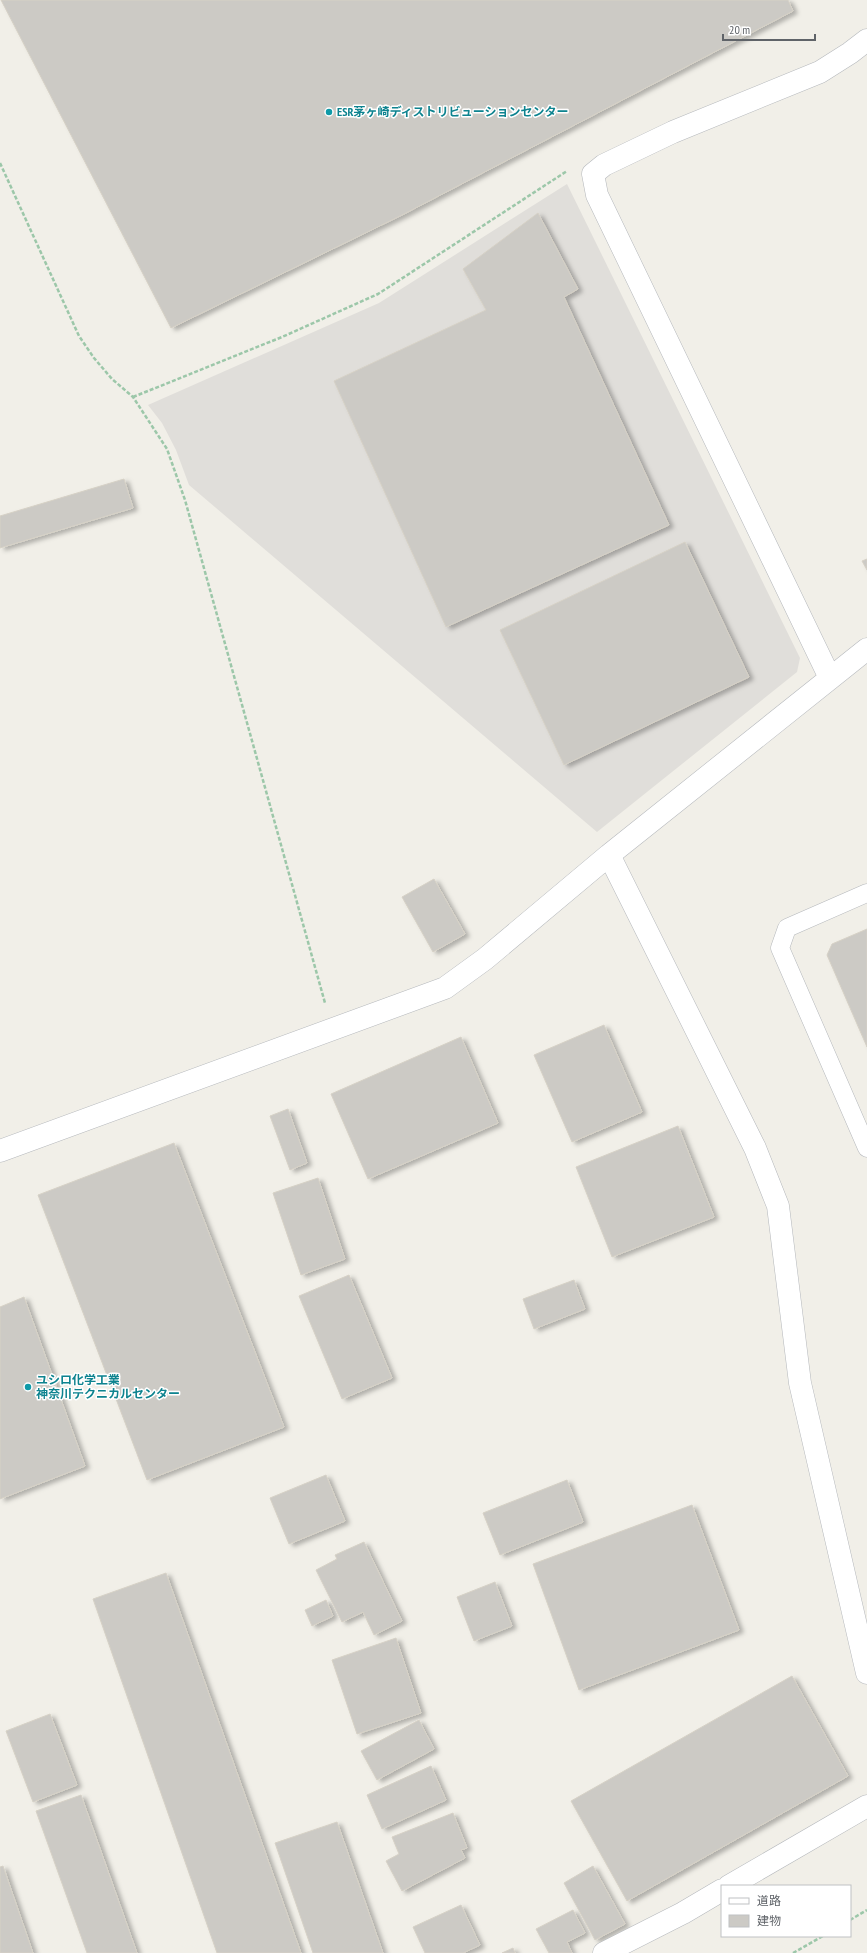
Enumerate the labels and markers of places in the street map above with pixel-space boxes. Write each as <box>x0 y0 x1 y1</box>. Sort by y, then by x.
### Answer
place label: ESR茅ヶ崎ディストリビューションセンター <box>337 104 568 119</box>
marker: ESR茅ヶ崎ディストリビューションセンター <box>324 107 334 117</box>
place label: ユシロ化学工業 神奈川テクニカルセンター <box>36 1372 180 1401</box>
marker: ユシロ化学工業 神奈川テクニカルセンター <box>23 1382 33 1392</box>

